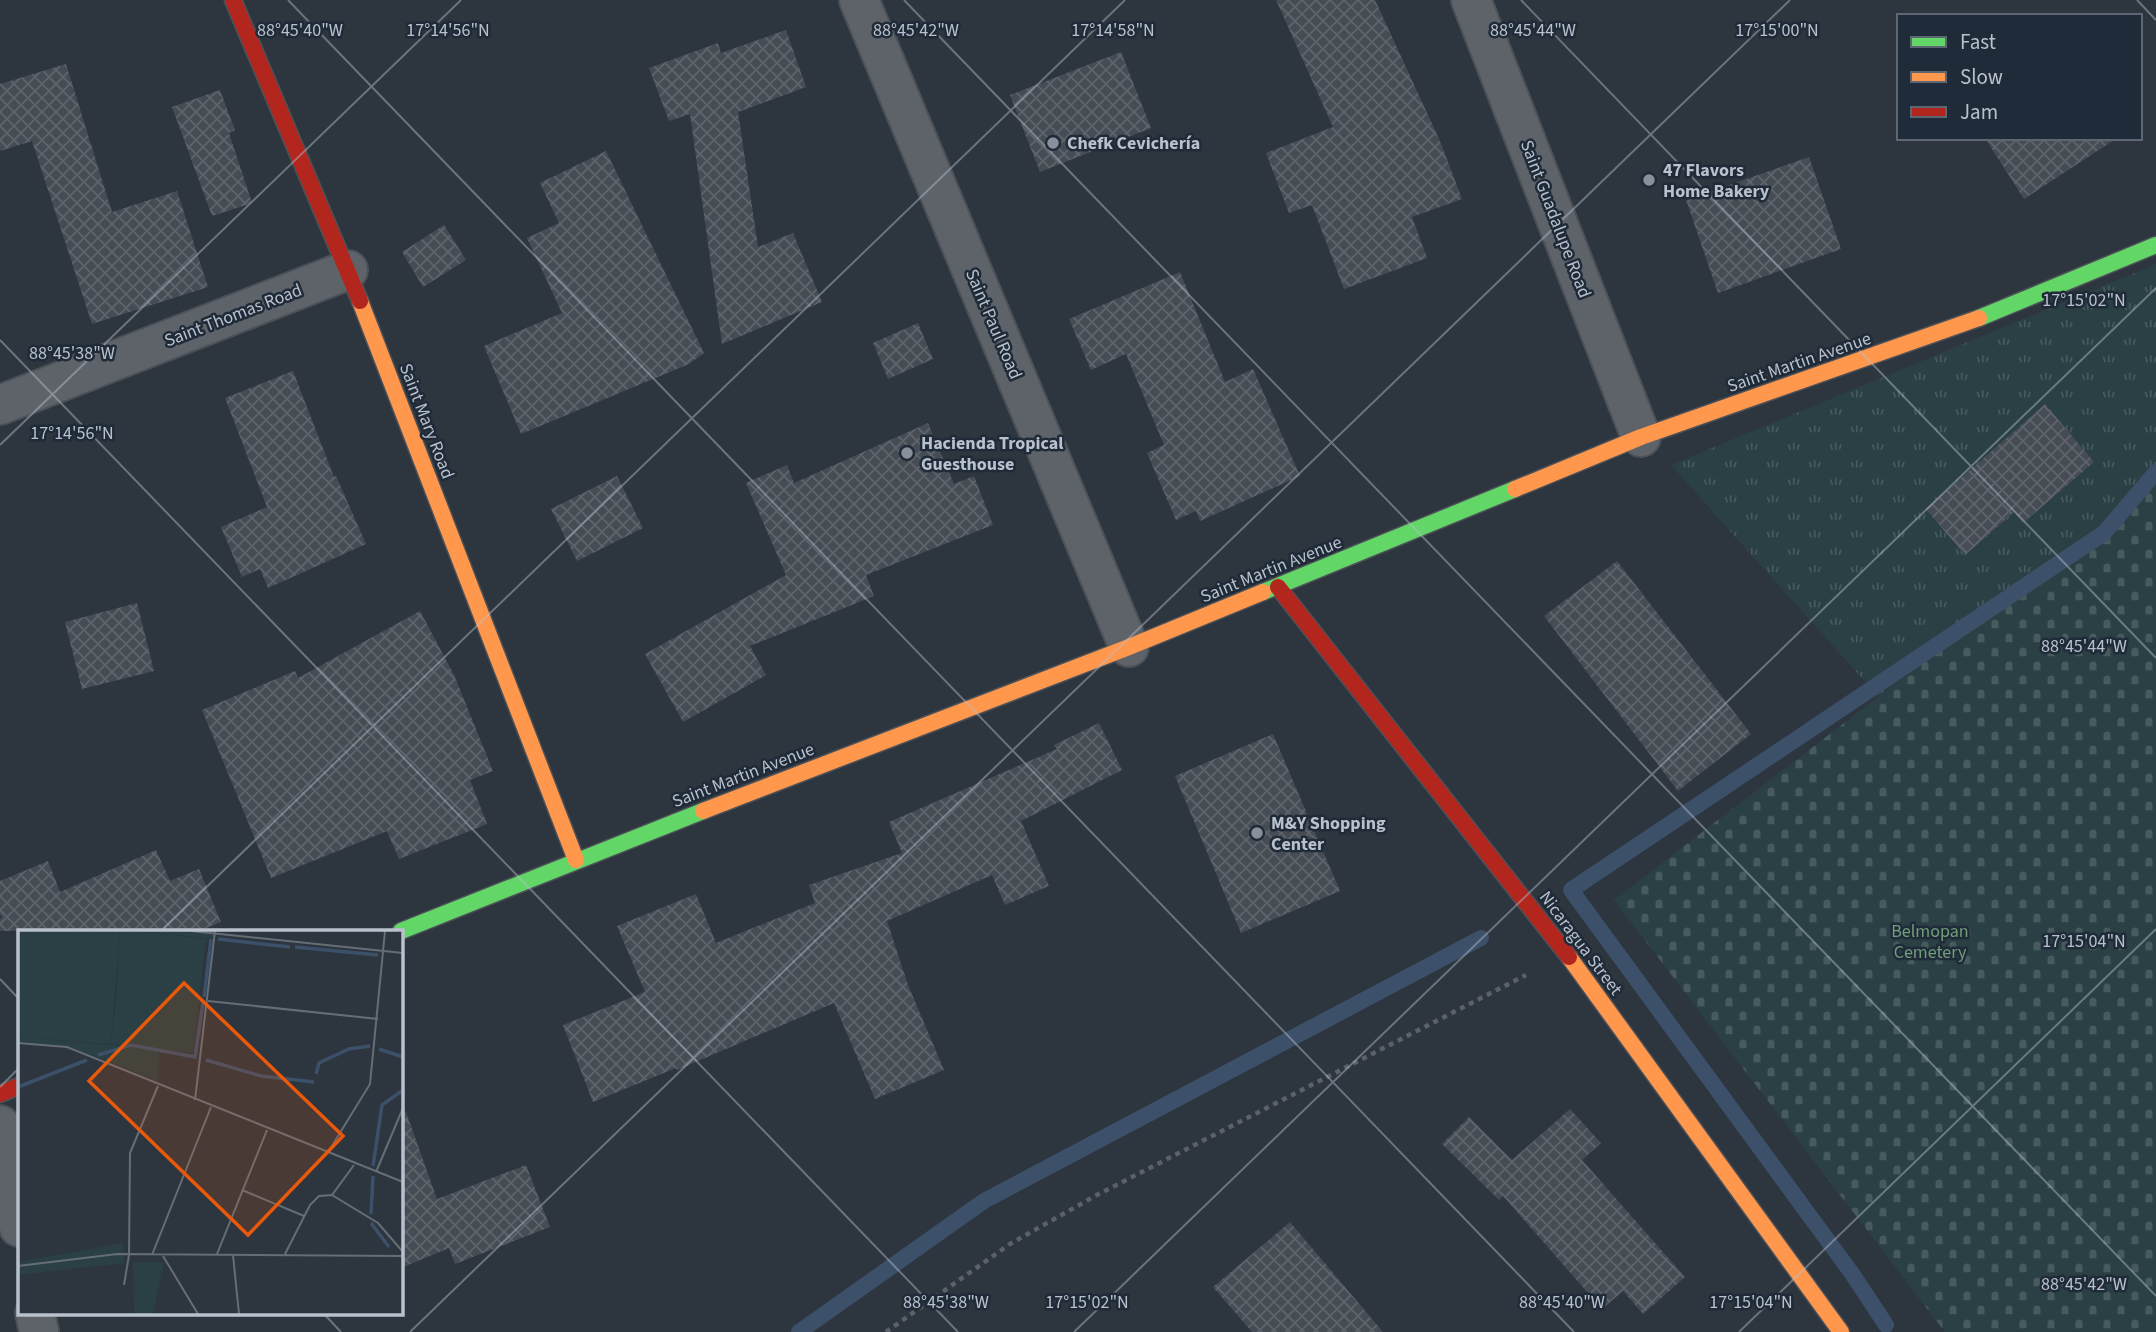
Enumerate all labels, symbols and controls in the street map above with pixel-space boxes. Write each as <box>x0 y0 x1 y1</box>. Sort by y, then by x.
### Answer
legend <box>1897 14 2142 140</box>
text: 88°45'40"W <box>257 18 343 43</box>
text: 17°14'56"N <box>406 18 490 43</box>
text: 88°45'42"W <box>873 18 959 43</box>
text: 17°14'58"N <box>1071 18 1155 43</box>
text: 88°45'44"W <box>1490 18 1576 43</box>
text: 17°15'00"N <box>1735 18 1819 43</box>
text: Fast <box>1960 27 1996 57</box>
text: Slow <box>1960 62 2003 92</box>
text: Jam <box>1960 97 1998 127</box>
place label: Chefk Cevichería <box>1067 131 1200 156</box>
marker: Chefk Cevichería <box>1045 135 1061 151</box>
street label: Saint Guadalupe Road <box>1514 137 1597 302</box>
place label: 47 Flavors Home Bakery <box>1663 158 1770 204</box>
marker: 47 Flavors Home Bakery <box>1641 172 1657 188</box>
street label: Saint Paul Road <box>959 265 1028 383</box>
street label: Saint Thomas Road <box>161 278 306 353</box>
text: 17°15'02"N <box>2042 288 2126 313</box>
street label: Saint Martin Avenue <box>1724 326 1874 399</box>
text: 88°45'38"W <box>29 341 115 366</box>
street label: Saint Mary Road <box>393 360 460 483</box>
text: 17°14'56"N <box>30 421 114 446</box>
place label: Hacienda Tropical Guesthouse <box>921 431 1063 477</box>
marker: Hacienda Tropical Guesthouse <box>899 445 915 461</box>
street label: Saint Martin Avenue <box>1197 530 1346 609</box>
text: 88°45'44"W <box>2041 634 2127 659</box>
street label: Saint Martin Avenue <box>668 737 818 814</box>
place label: M&Y Shopping Center <box>1271 811 1386 857</box>
marker: M&Y Shopping Center <box>1249 825 1265 841</box>
street label: Nicaragua Street <box>1533 886 1628 1001</box>
park label: Belmopan Cemetery <box>1891 919 1969 965</box>
text: 17°15'04"N <box>2042 929 2126 954</box>
inset map <box>18 930 402 1314</box>
text: 88°45'42"W <box>2041 1272 2127 1297</box>
text: 88°45'38"W <box>903 1290 989 1315</box>
text: 17°15'02"N <box>1045 1290 1129 1315</box>
text: 88°45'40"W <box>1519 1290 1605 1315</box>
text: 17°15'04"N <box>1709 1290 1793 1315</box>

